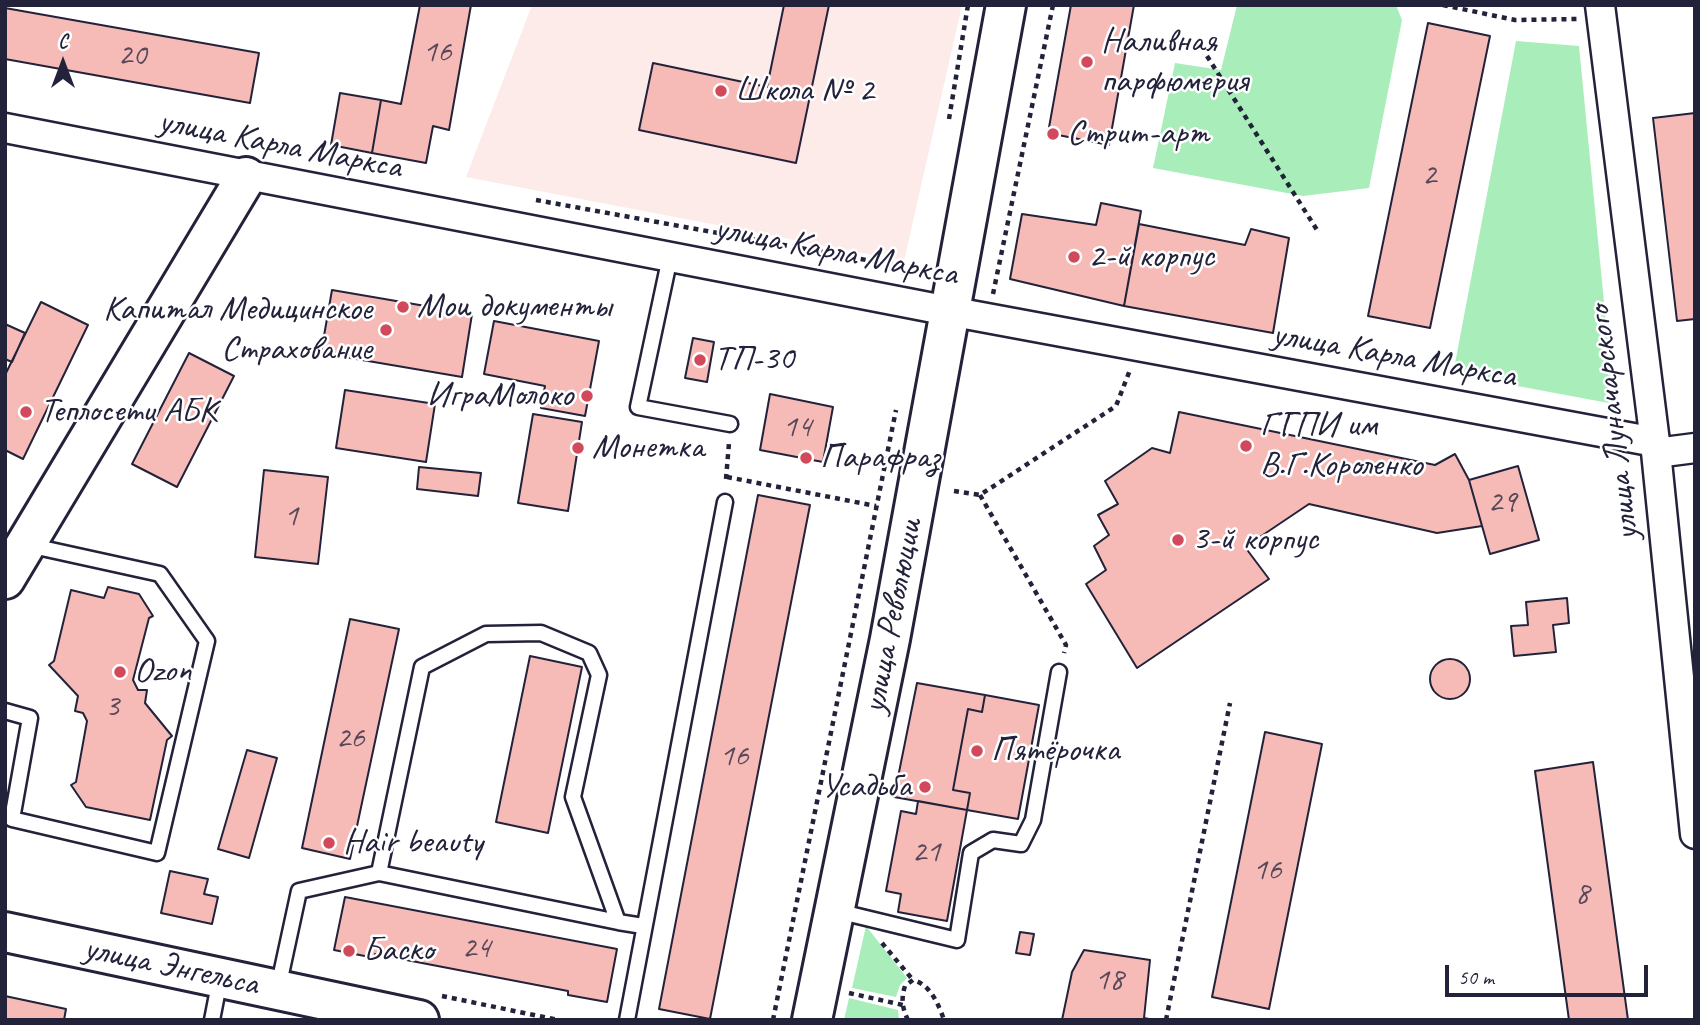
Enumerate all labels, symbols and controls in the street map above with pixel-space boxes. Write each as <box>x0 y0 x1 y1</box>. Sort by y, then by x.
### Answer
place label: Наливная парфюмерия <box>1101 21 1248 103</box>
north arrow <box>28 28 98 98</box>
text: С <box>58 30 68 54</box>
house number: 16 <box>423 34 451 72</box>
house number: 20 <box>118 37 146 75</box>
marker: Наливная парфюмерия <box>1079 54 1095 70</box>
place label: Школа № 2 <box>735 70 874 112</box>
marker: Школа № 2 <box>713 83 729 99</box>
street label: улица Карла Маркса <box>155 101 405 189</box>
place label: Стрит-арт <box>1067 113 1209 155</box>
marker: Стрит-арт <box>1045 126 1061 142</box>
house number: 2 <box>1422 157 1436 195</box>
street label: улица Карла Маркса <box>711 208 961 296</box>
place label: 2-й корпус <box>1088 236 1214 278</box>
marker: 2-й корпус <box>1066 249 1082 265</box>
place label: Мои документы <box>417 286 612 328</box>
place label: Капитал Медицинское Страхование <box>103 289 372 371</box>
marker: Мои документы <box>395 299 411 315</box>
street label: улица Луначарского <box>1579 303 1649 543</box>
street label: улица Карла Маркса <box>1269 314 1519 398</box>
marker: Капитал Медицинское Страхование <box>378 322 394 338</box>
place label: ТП-30 <box>714 339 794 381</box>
marker: ТП-30 <box>692 352 708 368</box>
place label: ИграМолоко <box>427 375 573 417</box>
marker: ИграМолоко <box>579 388 595 404</box>
place label: Теплосети АБК <box>40 391 216 433</box>
marker: Теплосети АБК <box>18 404 34 420</box>
place label: ГГПИ им В.Г.Короленко <box>1260 405 1422 487</box>
house number: 14 <box>783 409 811 447</box>
place label: Монетка <box>592 427 704 469</box>
place label: Парафраз <box>820 437 939 479</box>
marker: ГГПИ им В.Г.Короленко <box>1238 438 1254 454</box>
marker: Монетка <box>570 440 586 456</box>
marker: Парафраз <box>798 450 814 466</box>
house number: 29 <box>1488 484 1516 522</box>
house number: 1 <box>284 498 298 536</box>
street label: улица Революции <box>854 515 932 717</box>
place label: 3-й корпус <box>1192 519 1318 561</box>
marker: 3-й корпус <box>1170 532 1186 548</box>
place label: Ozon <box>134 651 192 693</box>
marker: Ozon <box>112 664 128 680</box>
house number: 3 <box>105 688 119 726</box>
house number: 26 <box>336 720 364 758</box>
place label: Пятёрочка <box>991 730 1119 772</box>
house number: 16 <box>720 738 748 776</box>
marker: Пятёрочка <box>969 743 985 759</box>
place label: Усадьба <box>821 766 911 808</box>
marker: Усадьба <box>917 779 933 795</box>
place label: Hair beauty <box>343 822 483 864</box>
house number: 21 <box>912 834 940 872</box>
marker: Hair beauty <box>321 835 337 851</box>
house number: 16 <box>1253 852 1281 890</box>
house number: 8 <box>1575 876 1589 914</box>
street label: улица Энгельса <box>80 928 262 1006</box>
place label: Баско <box>363 930 434 972</box>
house number: 24 <box>462 930 490 968</box>
marker: Баско <box>341 943 357 959</box>
scale bar <box>1448 951 1651 995</box>
house number: 18 <box>1095 962 1123 1000</box>
text: 50 m <box>1458 964 1494 990</box>

